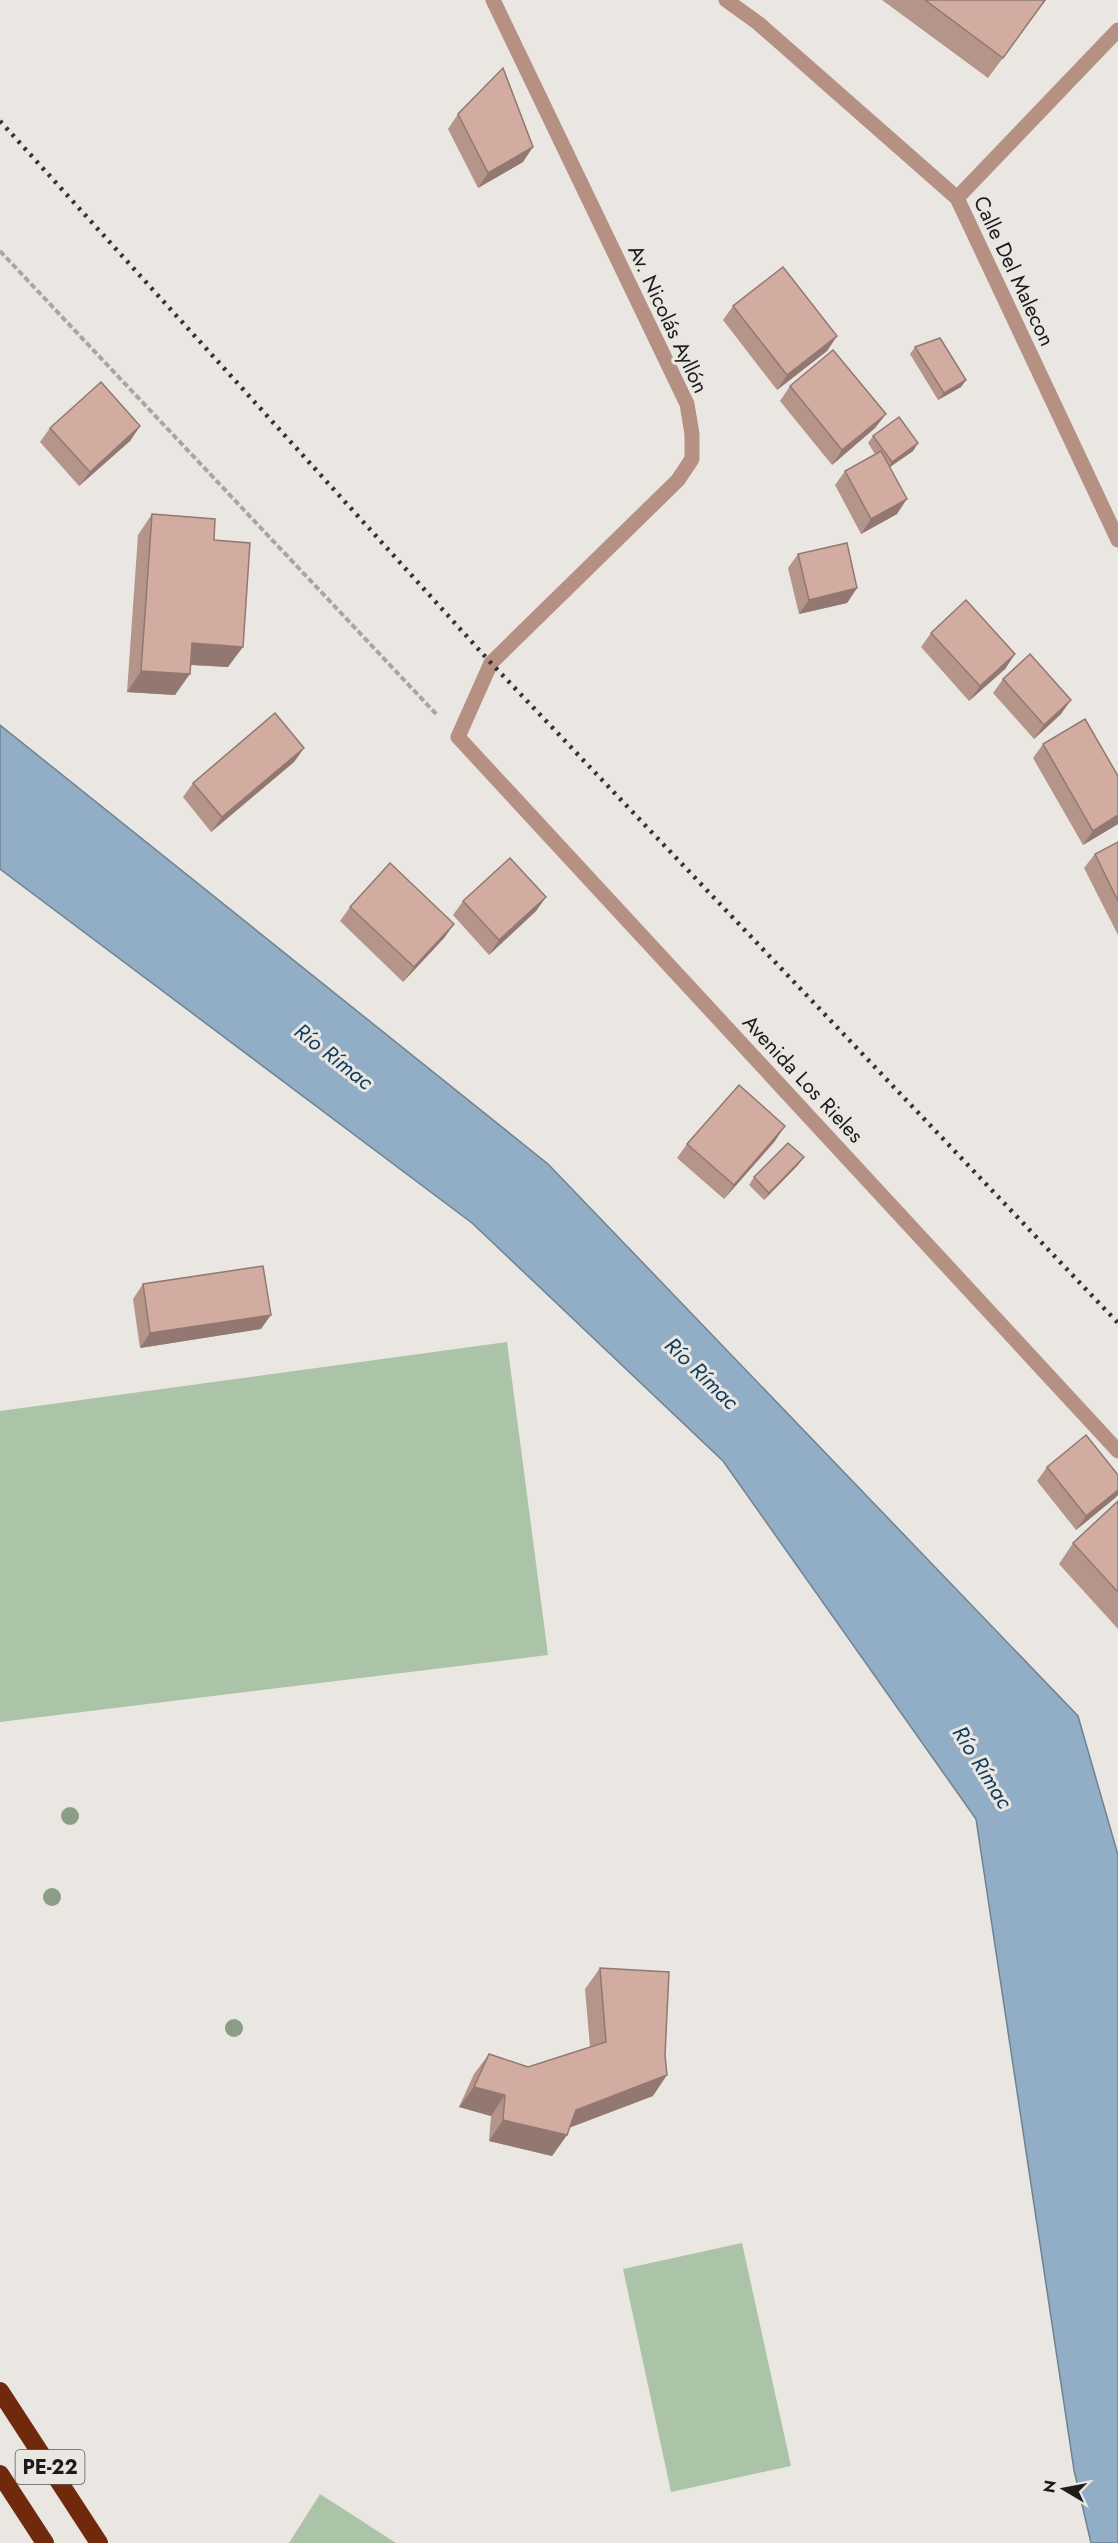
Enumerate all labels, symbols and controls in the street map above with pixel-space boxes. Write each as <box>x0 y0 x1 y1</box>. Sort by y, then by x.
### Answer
street label: Calle Del Malecon <box>966 191 1062 351</box>
street label: Av. Nicolás Ayllón <box>620 240 716 398</box>
street label: Avenida Los Rieles <box>736 1008 870 1150</box>
water label: Río Rímac <box>288 1015 381 1098</box>
water label: Río Rímac <box>658 1329 747 1417</box>
water label: Río Rímac <box>945 1719 1021 1815</box>
road number: PE-22 <box>16 2450 84 2484</box>
north arrow <box>1034 2459 1094 2519</box>
text: N <box>1037 2478 1062 2495</box>

